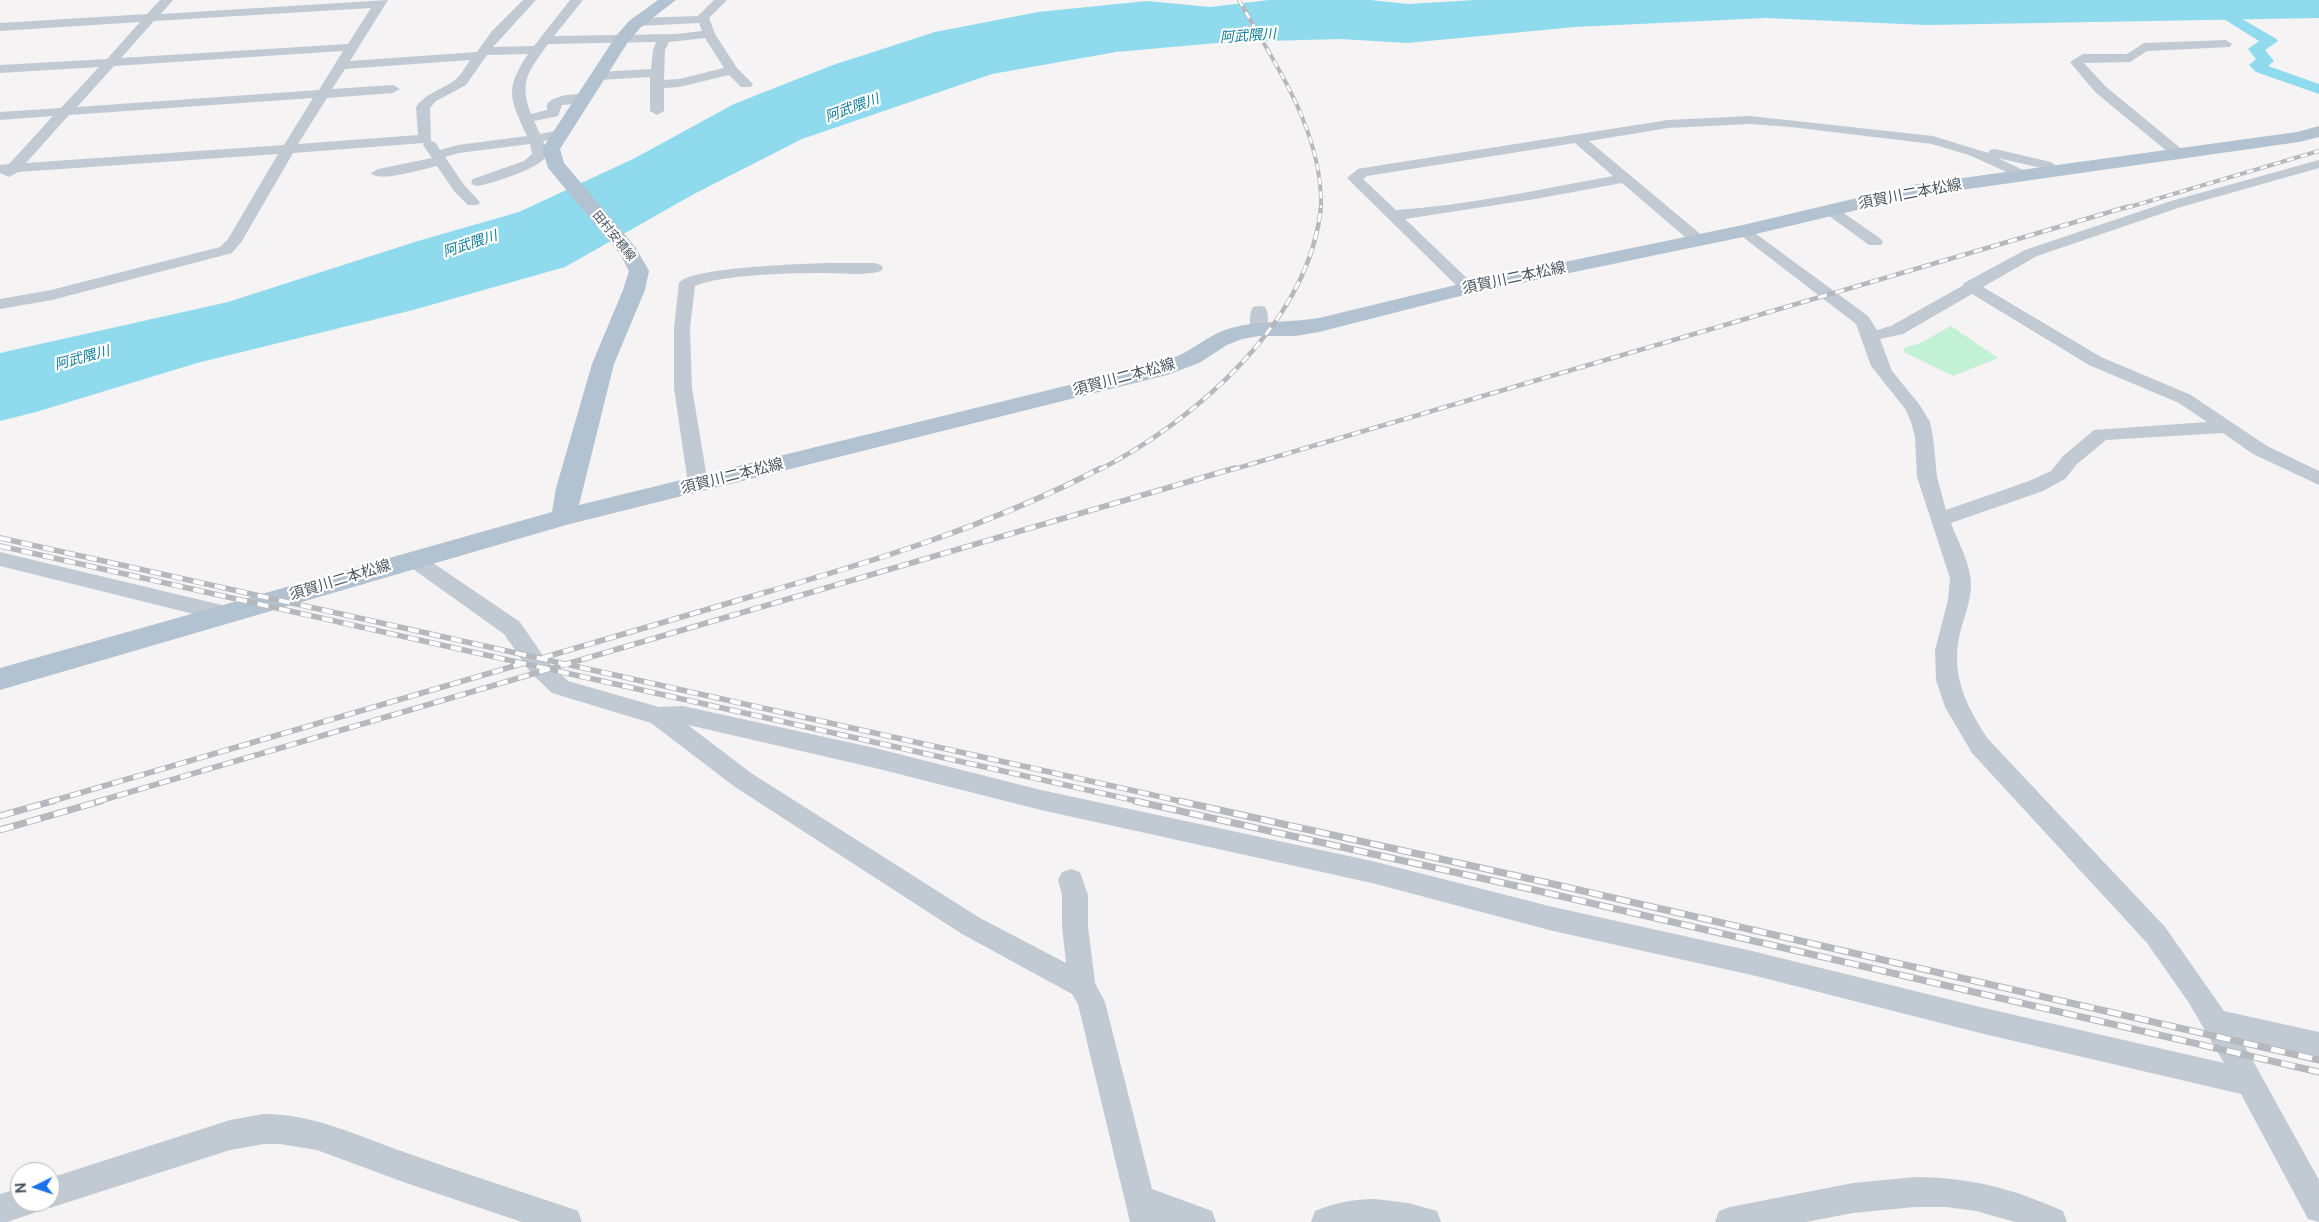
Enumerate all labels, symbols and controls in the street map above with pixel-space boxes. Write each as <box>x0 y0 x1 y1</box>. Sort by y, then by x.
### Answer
water label: 阿武隈川 <box>1219 26 1277 46</box>
water label: 阿武隈川 <box>823 91 881 125</box>
street label: 須賀川二本松線 <box>1857 175 1963 213</box>
street label: 田村安積線 <box>590 208 638 264</box>
water label: 阿武隈川 <box>441 227 499 261</box>
street label: 須賀川二本松線 <box>1461 258 1567 298</box>
water label: 阿武隈川 <box>53 343 111 373</box>
street label: 須賀川二本松線 <box>1071 355 1177 399</box>
street label: 須賀川二本松線 <box>679 455 785 497</box>
street label: 須賀川二本松線 <box>287 556 393 604</box>
north arrow <box>10 1162 60 1212</box>
text: N <box>13 1182 29 1194</box>

